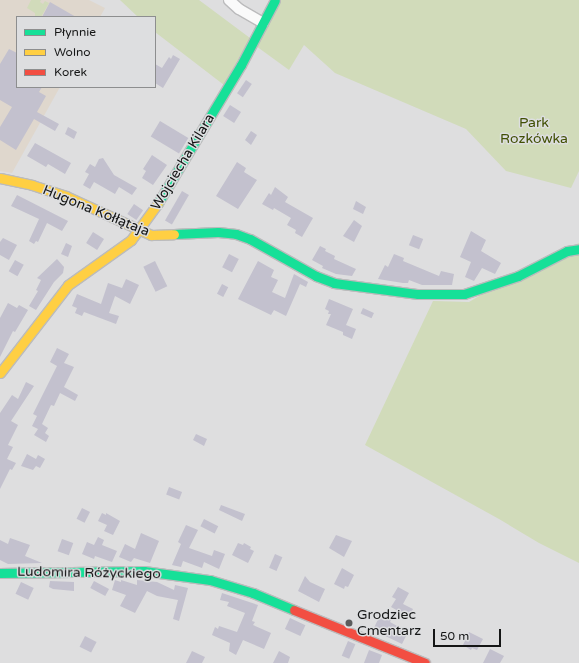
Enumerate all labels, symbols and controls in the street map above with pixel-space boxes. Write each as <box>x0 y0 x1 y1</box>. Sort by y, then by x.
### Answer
legend <box>16 16 156 88</box>
text: Płynnie <box>54 25 96 39</box>
text: Wolno <box>54 45 90 59</box>
text: Korek <box>54 65 87 79</box>
street label: Wojciecha Kilara <box>148 111 218 213</box>
park label: Park Rozkówka <box>500 115 568 148</box>
street label: Hugona Kołłątaja <box>40 182 152 240</box>
street label: Ludomira Różyckiego <box>17 563 161 583</box>
place label: Grodziec Cmentarz <box>357 607 421 640</box>
marker: Grodziec Cmentarz <box>344 618 354 628</box>
scale bar <box>435 621 503 647</box>
text: 50 m <box>440 629 469 643</box>

